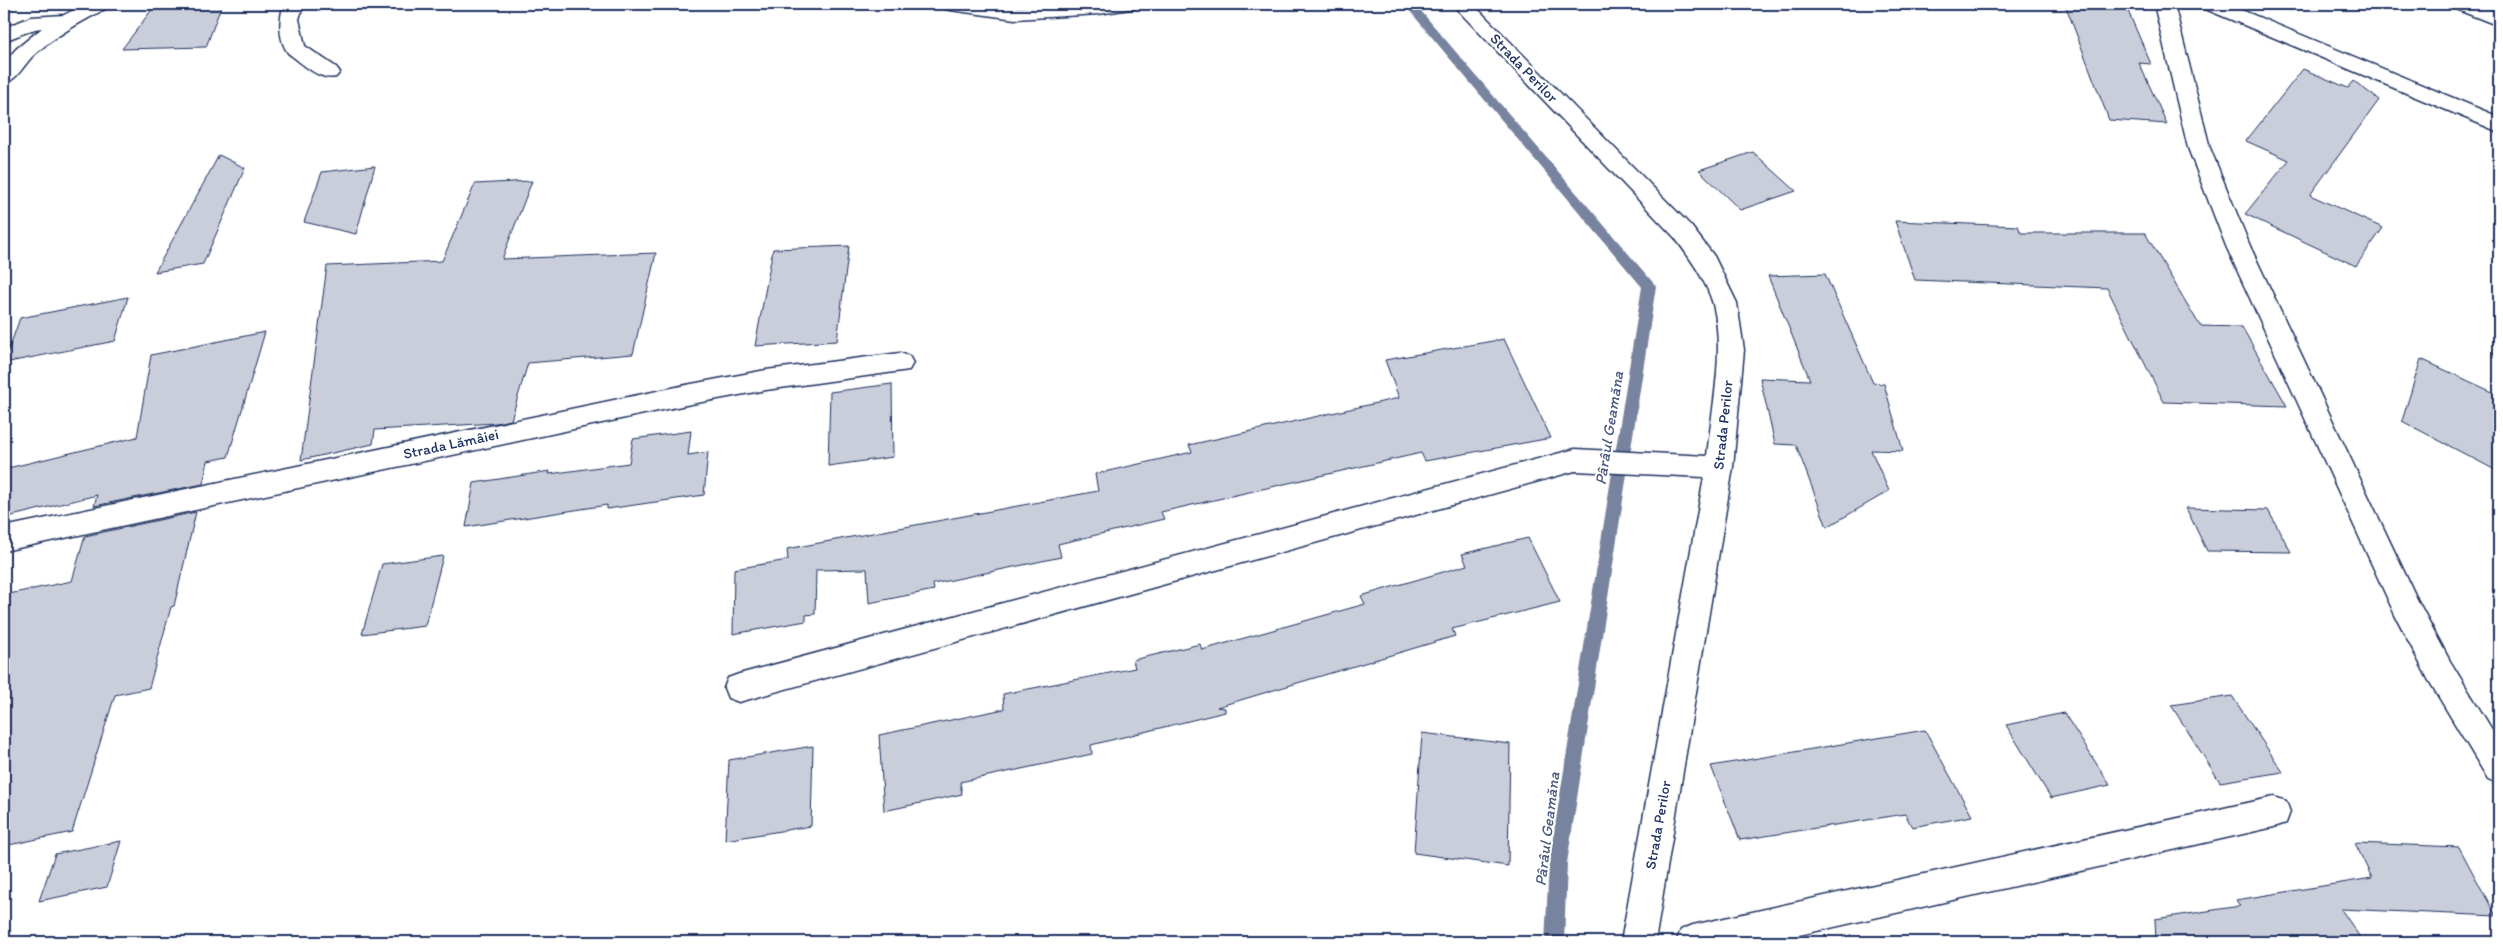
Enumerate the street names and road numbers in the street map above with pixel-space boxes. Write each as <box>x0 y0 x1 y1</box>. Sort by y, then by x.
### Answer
street label: Strada Perilor <box>1486 29 1562 107</box>
street label: Strada Perilor <box>1709 379 1737 471</box>
street label: Strada Lămâiei <box>402 425 500 463</box>
street label: Strada Perilor <box>1641 779 1675 871</box>

